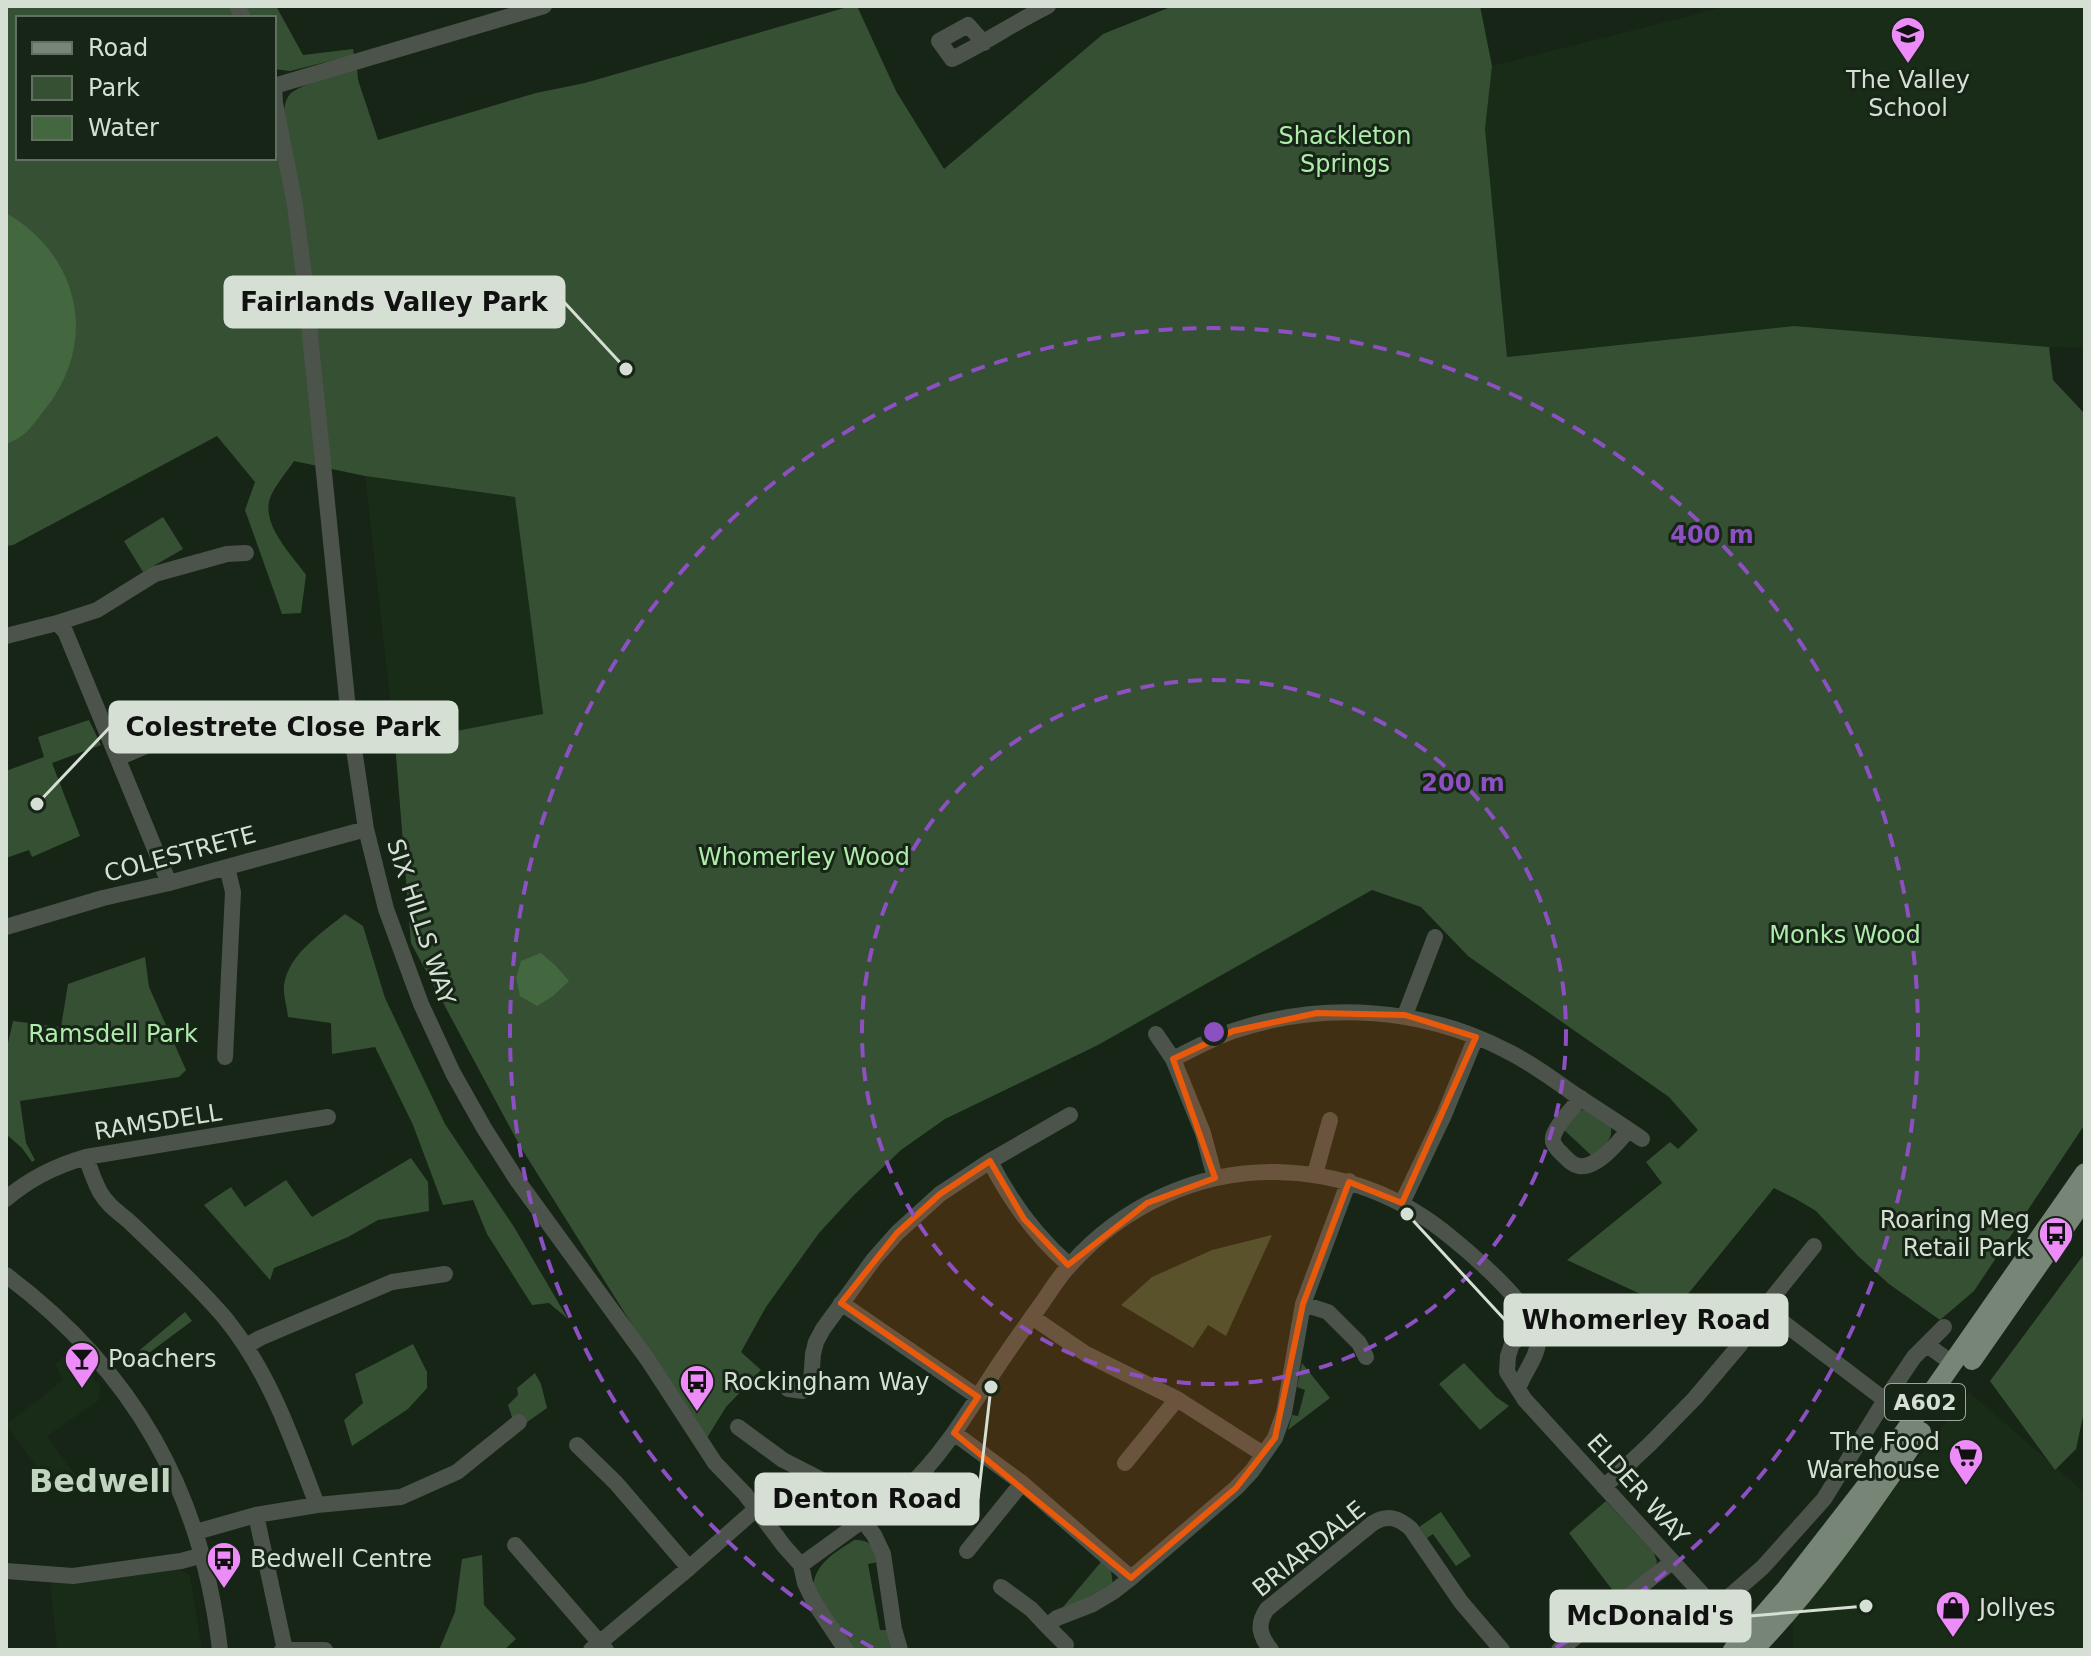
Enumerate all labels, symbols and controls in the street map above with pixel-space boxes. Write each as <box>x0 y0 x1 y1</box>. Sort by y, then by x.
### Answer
school or university icon: The Valley School <box>1889 15 1927 65</box>
legend <box>16 16 276 160</box>
text: Road <box>88 34 148 62</box>
place label: The Valley School <box>1845 66 1970 122</box>
text: Park <box>88 74 140 102</box>
text: Water <box>88 114 159 142</box>
park label: Shackleton Springs <box>1279 122 1411 178</box>
callout: Fairlands Valley Park <box>225 277 564 327</box>
text: Fairlands Valley Park <box>240 287 548 317</box>
text: 400 m <box>1670 521 1754 549</box>
callout: Colestrete Close Park <box>110 702 457 752</box>
text: Colestrete Close Park <box>126 712 441 742</box>
text: 200 m <box>1421 769 1505 797</box>
street label: COLESTRETE <box>101 820 259 888</box>
street label: SIX HILLS WAY <box>381 836 461 1009</box>
park label: Whomerley Wood <box>698 843 910 871</box>
park label: Monks Wood <box>1769 921 1921 949</box>
centre of rings <box>1200 1018 1228 1046</box>
park label: Ramsdell Park <box>28 1020 198 1048</box>
street label: RAMSDELL <box>92 1098 224 1146</box>
place label: Roaring Meg Retail Park <box>1880 1206 2030 1262</box>
bus stop icon: Roaring Meg Retail Park <box>2037 1215 2075 1265</box>
callout: Whomerley Road <box>1505 1295 1787 1345</box>
text: Whomerley Road <box>1521 1305 1771 1335</box>
bar icon: Poachers <box>63 1340 101 1390</box>
place label: Poachers <box>108 1345 217 1373</box>
bus stop icon: Rockingham Way <box>678 1363 716 1413</box>
place label: Rockingham Way <box>723 1368 930 1396</box>
road number: A602 <box>1885 1384 1965 1420</box>
street label: ELDER WAY <box>1581 1428 1695 1550</box>
place label: The Food Warehouse <box>1807 1428 1940 1484</box>
supermarket icon: The Food Warehouse <box>1947 1437 1985 1487</box>
district label: Bedwell <box>29 1462 171 1500</box>
callout: Denton Road <box>756 1474 978 1524</box>
text: Denton Road <box>772 1484 962 1514</box>
street label: BRIARDALE <box>1247 1495 1371 1603</box>
bus stop icon: Bedwell Centre <box>205 1540 243 1590</box>
place label: Bedwell Centre <box>250 1545 432 1573</box>
shop icon: Jollyes <box>1934 1589 1972 1639</box>
callout: McDonald's <box>1551 1591 1750 1641</box>
place label: Jollyes <box>1977 1594 2056 1622</box>
text: McDonald's <box>1566 1601 1734 1631</box>

